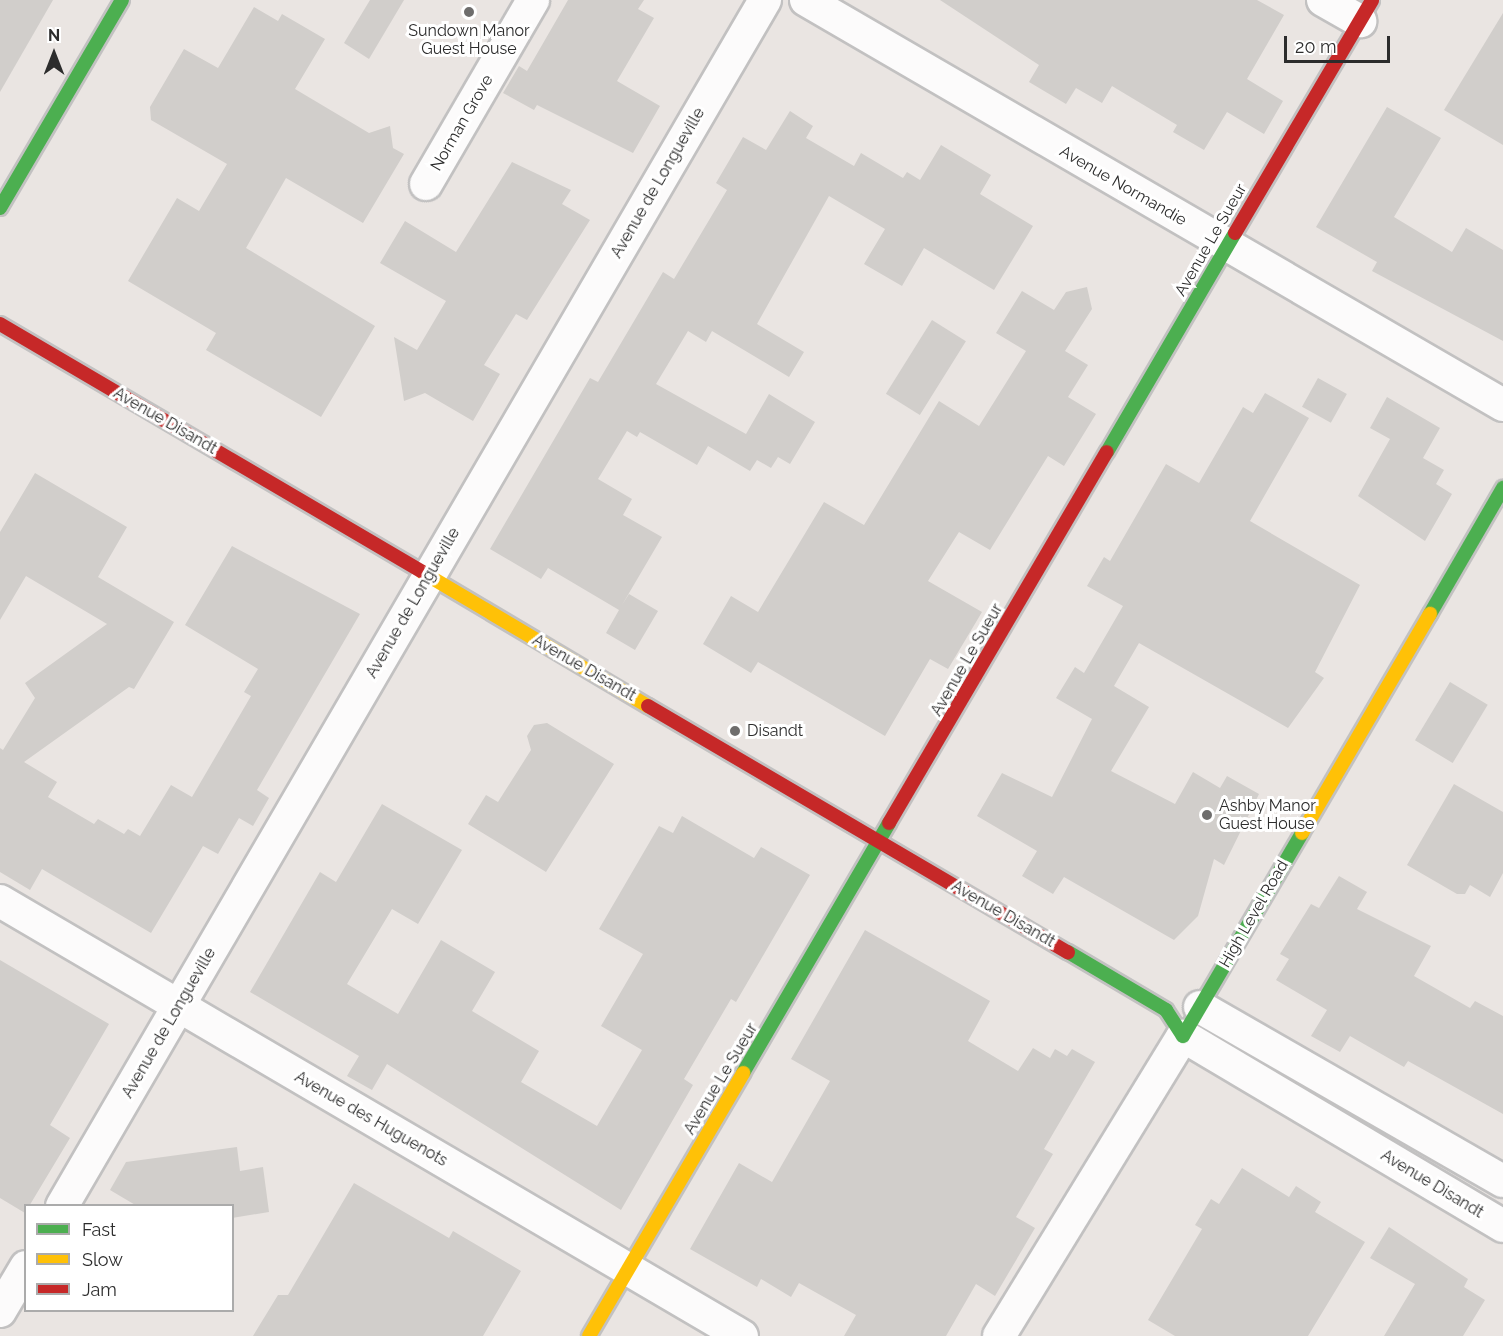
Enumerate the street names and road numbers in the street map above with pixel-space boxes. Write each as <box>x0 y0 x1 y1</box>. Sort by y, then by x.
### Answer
street label: Norman Grove <box>427 71 497 175</box>
street label: Avenue de Longueville <box>607 104 709 262</box>
street label: Avenue Normandie <box>1056 142 1190 230</box>
street label: Avenue Le Sueur <box>1171 180 1251 300</box>
street label: Avenue Disandt <box>110 384 220 458</box>
street label: Avenue de Longueville <box>362 524 464 682</box>
street label: Avenue Le Sueur <box>927 600 1007 720</box>
street label: Avenue Disandt <box>529 631 639 705</box>
street label: High Level Road <box>1215 857 1293 971</box>
street label: Avenue Disandt <box>948 877 1058 951</box>
street label: Avenue de Longueville <box>118 944 220 1102</box>
street label: Avenue Le Sueur <box>680 1020 762 1138</box>
street label: Avenue des Huguenots <box>291 1067 451 1171</box>
street label: Avenue Disandt <box>1377 1146 1487 1222</box>

